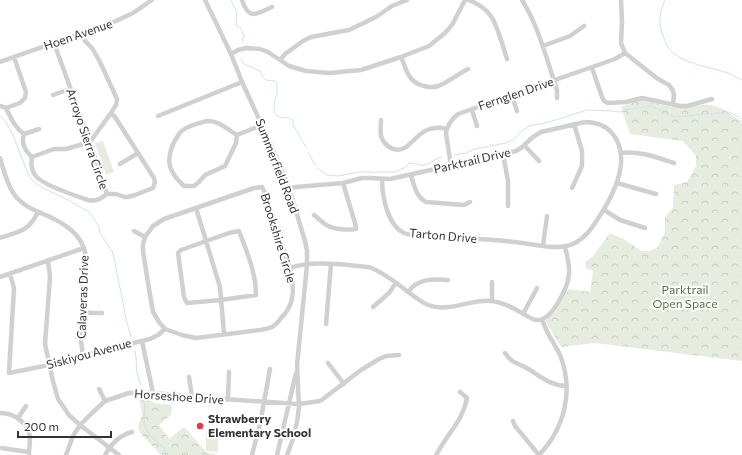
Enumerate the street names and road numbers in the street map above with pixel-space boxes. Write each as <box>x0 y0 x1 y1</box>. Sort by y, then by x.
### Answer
street label: Hoen Avenue <box>42 16 114 52</box>
street label: Fernglen Drive <box>476 74 555 112</box>
street label: Arroyo Sierra Circle <box>64 86 112 191</box>
street label: Summerfield Road <box>253 116 302 215</box>
street label: Parktrail Drive <box>432 144 512 176</box>
street label: Brookshire Circle <box>259 191 299 284</box>
street label: Tarton Drive <box>409 225 478 245</box>
street label: Calaveras Drive <box>74 255 90 339</box>
street label: Siskiyou Avenue <box>45 335 133 371</box>
street label: Horseshoe Drive <box>134 386 224 406</box>

